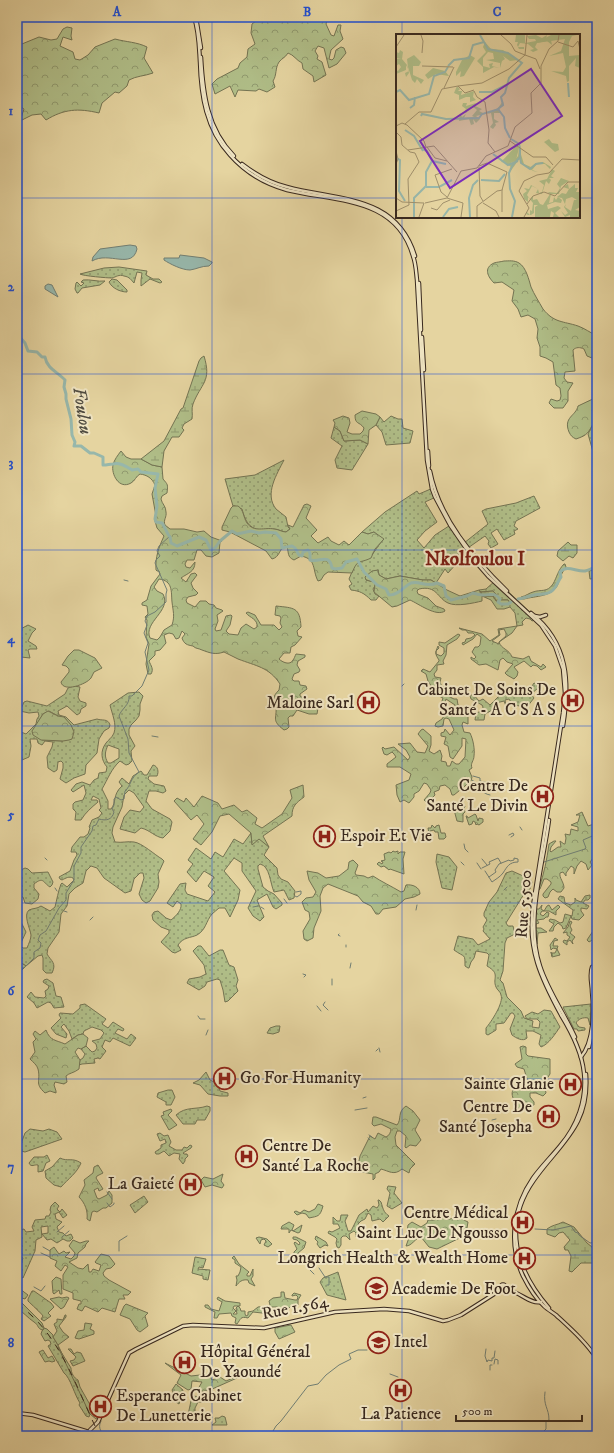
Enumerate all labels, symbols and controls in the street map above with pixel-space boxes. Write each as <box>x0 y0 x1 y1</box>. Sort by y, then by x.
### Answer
text: A <box>112 4 122 20</box>
text: B <box>303 4 311 20</box>
text: C <box>493 4 502 20</box>
inset map <box>396 34 580 218</box>
text: 1 <box>9 103 14 119</box>
text: 2 <box>8 279 15 295</box>
water label: Foulou <box>67 386 97 436</box>
text: 3 <box>9 455 14 471</box>
district label: Nkolfoulou I <box>425 548 525 571</box>
text: 4 <box>6 631 15 648</box>
place label: Cabinet De Soins De Santé - A C S A S <box>417 679 556 721</box>
hospital icon: Cabinet De Soins De Santé - A C S A S <box>559 687 585 713</box>
hospital icon: Maloine Sarl <box>356 690 382 716</box>
place label: Maloine Sarl <box>267 692 354 714</box>
place label: Centre De Santé Le Divin <box>426 775 528 817</box>
hospital icon: Centre De Santé Le Divin <box>530 783 556 809</box>
text: 5 <box>7 807 15 823</box>
hospital icon: Espoir Et Vie <box>311 823 337 849</box>
place label: Espoir Et Vie <box>340 825 432 847</box>
street label: Rue 5.500 <box>511 869 537 939</box>
text: 6 <box>8 983 16 999</box>
hospital icon: Go For Humanity <box>211 1065 237 1091</box>
place label: Go For Humanity <box>240 1067 362 1089</box>
hospital icon: Sainte Glanie <box>557 1071 583 1097</box>
place label: Sainte Glanie <box>464 1073 554 1095</box>
place label: Centre De Santé Josepha <box>439 1096 533 1138</box>
hospital icon: Centre De Santé Josepha <box>535 1104 561 1130</box>
place label: Centre De Santé La Roche <box>262 1135 369 1177</box>
hospital icon: Centre De Santé La Roche <box>234 1143 260 1169</box>
text: 7 <box>8 1159 15 1175</box>
hospital icon: La Gaieté <box>177 1171 203 1197</box>
place label: La Gaieté <box>108 1173 174 1195</box>
place label: Centre Médical Saint Luc De Ngousso <box>357 1202 508 1244</box>
hospital icon: Centre Médical Saint Luc De Ngousso <box>510 1210 536 1236</box>
hospital icon: Longrich Health & Wealth Home <box>511 1245 537 1271</box>
place label: Longrich Health & Wealth Home <box>278 1247 508 1269</box>
school or university icon: Academie De Foot <box>364 1276 390 1302</box>
place label: Academie De Foot <box>392 1278 516 1300</box>
street label: Rue 1.564 <box>260 1291 331 1325</box>
school or university icon: Intel <box>365 1329 391 1355</box>
place label: Intel <box>394 1331 427 1353</box>
text: 8 <box>8 1335 15 1351</box>
place label: Hôpital Général De Yaoundé <box>200 1341 310 1383</box>
hospital icon: Hôpital Général De Yaoundé <box>171 1349 197 1375</box>
hospital icon: La Patience <box>388 1377 414 1403</box>
place label: Esperance Cabinet De Lunetterie <box>116 1385 242 1427</box>
hospital icon: Esperance Cabinet De Lunetterie <box>87 1393 113 1419</box>
scale bar <box>456 1397 582 1423</box>
place label: La Patience <box>361 1403 441 1425</box>
text: 500 m <box>462 1404 492 1419</box>

